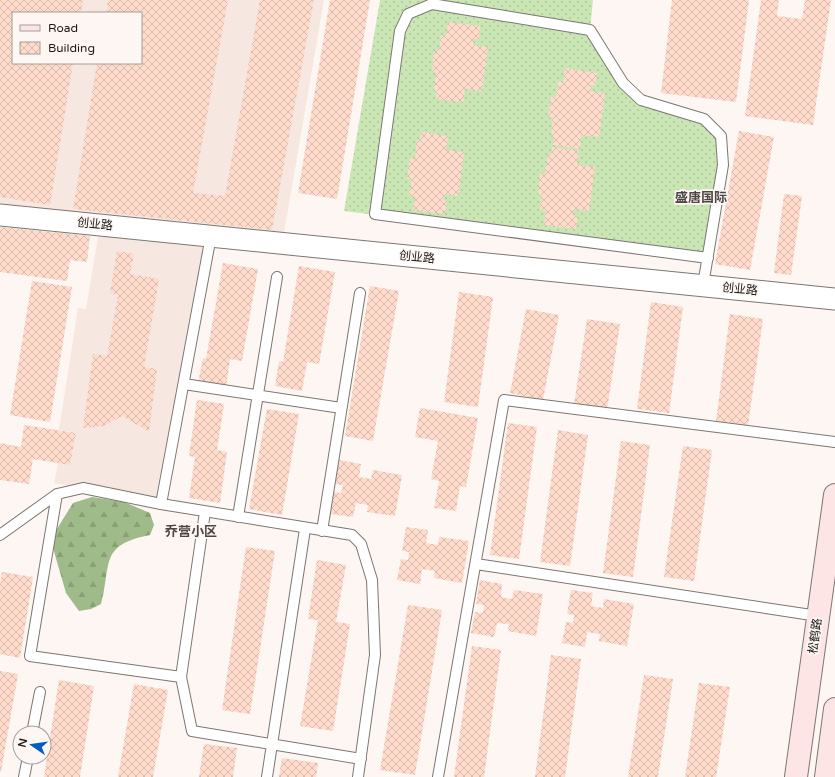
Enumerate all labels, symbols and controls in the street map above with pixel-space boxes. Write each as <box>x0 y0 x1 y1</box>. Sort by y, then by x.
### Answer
legend <box>12 12 142 64</box>
text: Road <box>48 21 78 35</box>
text: Building <box>48 41 95 55</box>
district label: 盛唐国际 <box>675 190 727 206</box>
street label: 创业路 <box>76 215 114 233</box>
street label: 创业路 <box>398 248 436 266</box>
street label: 创业路 <box>721 280 759 298</box>
district label: 乔营小区 <box>165 524 217 540</box>
street label: 松鹤路 <box>806 617 824 655</box>
north arrow <box>12 725 52 765</box>
text: N <box>15 737 30 749</box>

